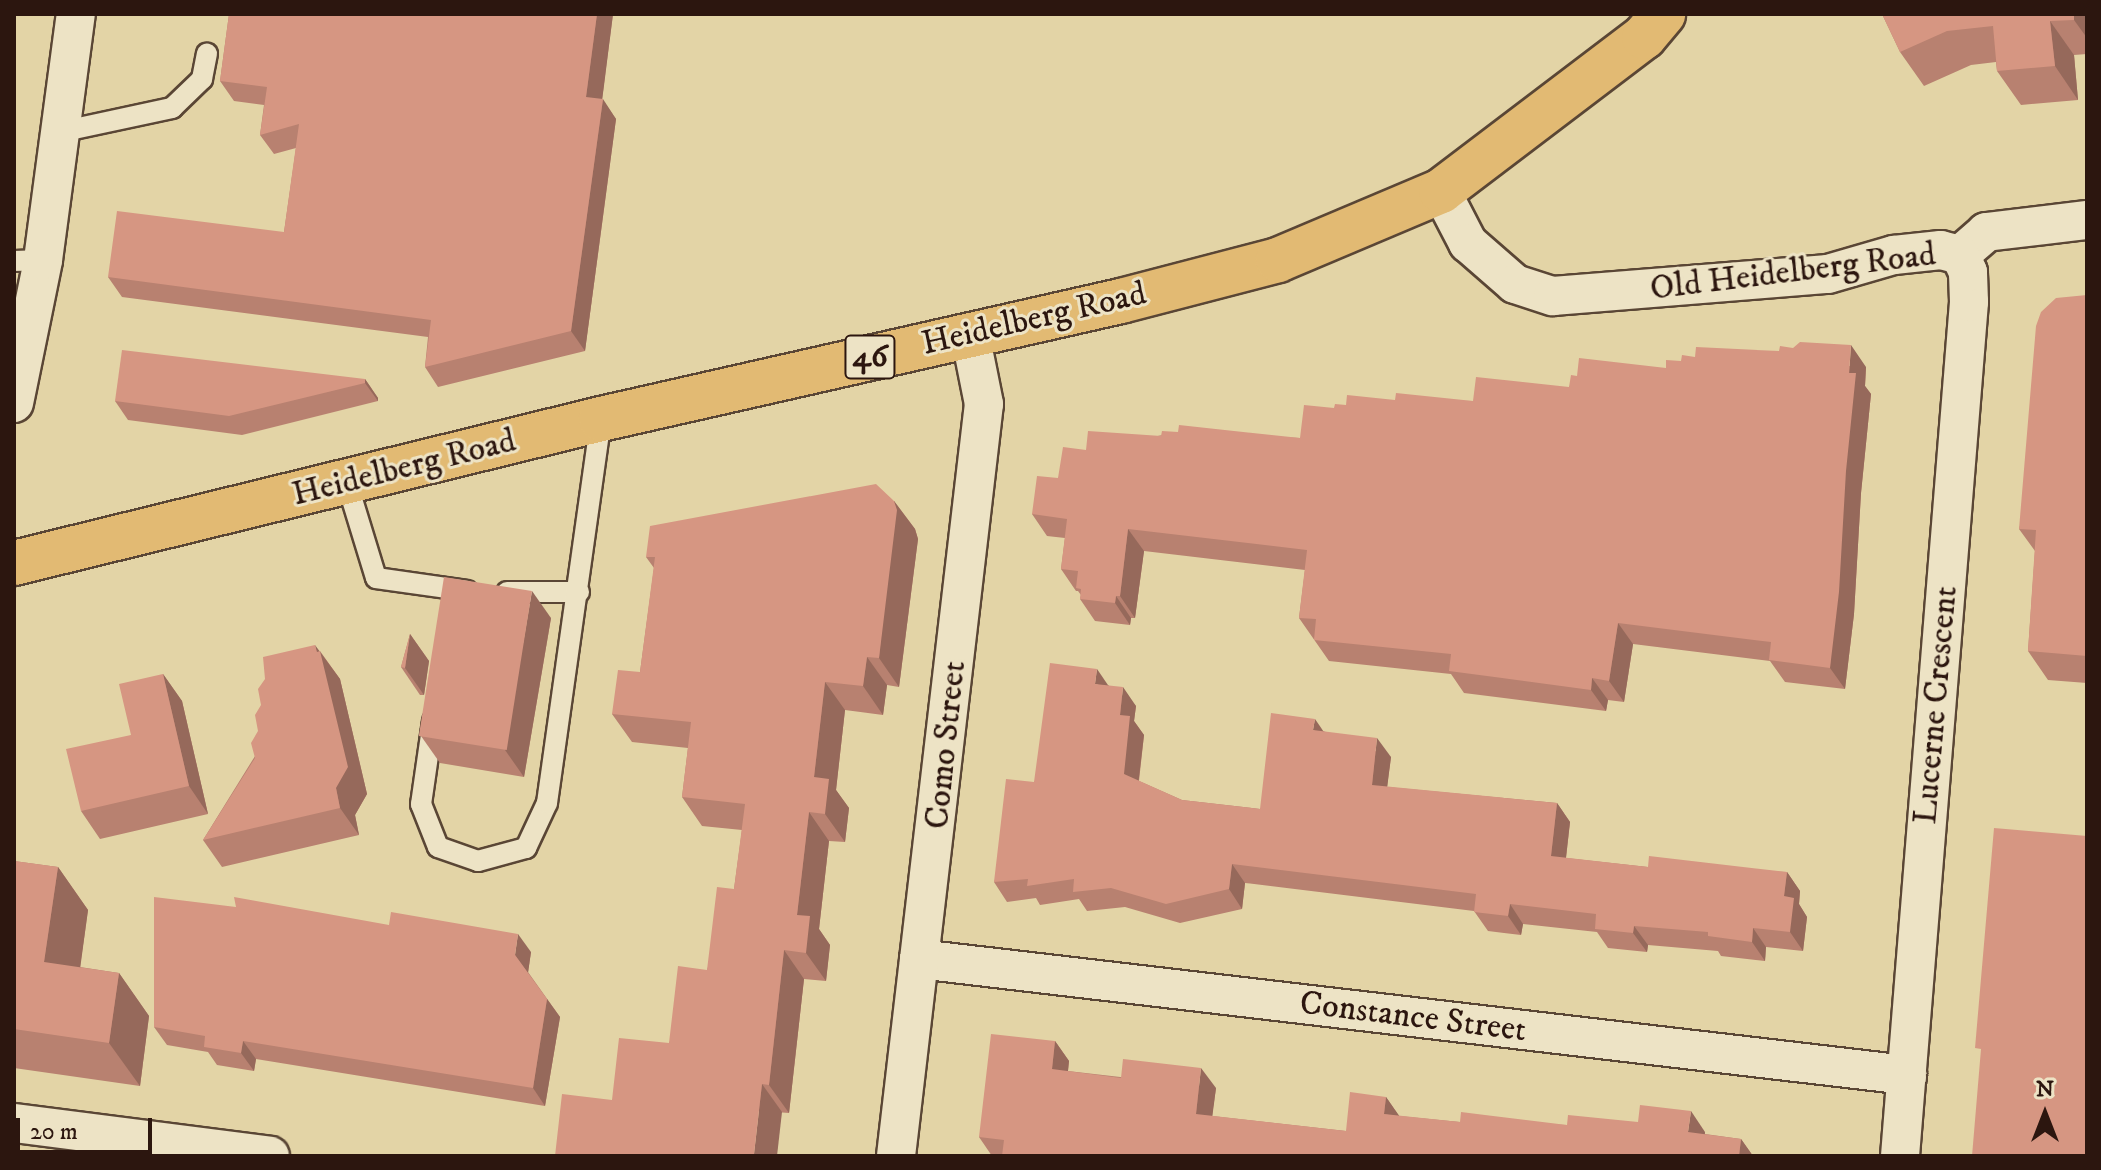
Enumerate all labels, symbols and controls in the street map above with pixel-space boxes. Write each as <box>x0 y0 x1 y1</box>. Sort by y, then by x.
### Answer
street label: Old Heidelberg Road <box>1648 234 1938 310</box>
street label: Heidelberg Road <box>918 273 1150 365</box>
road number: 46 <box>844 329 896 385</box>
street label: Heidelberg Road <box>288 421 520 515</box>
street label: Lucerne Crescent <box>1905 584 1967 826</box>
street label: Como Street <box>917 659 975 831</box>
street label: Constance Street <box>1298 983 1528 1051</box>
north arrow <box>2005 1074 2085 1154</box>
text: N <box>2036 1076 2054 1103</box>
scale bar <box>20 1102 156 1152</box>
text: 20 m <box>30 1117 78 1147</box>

